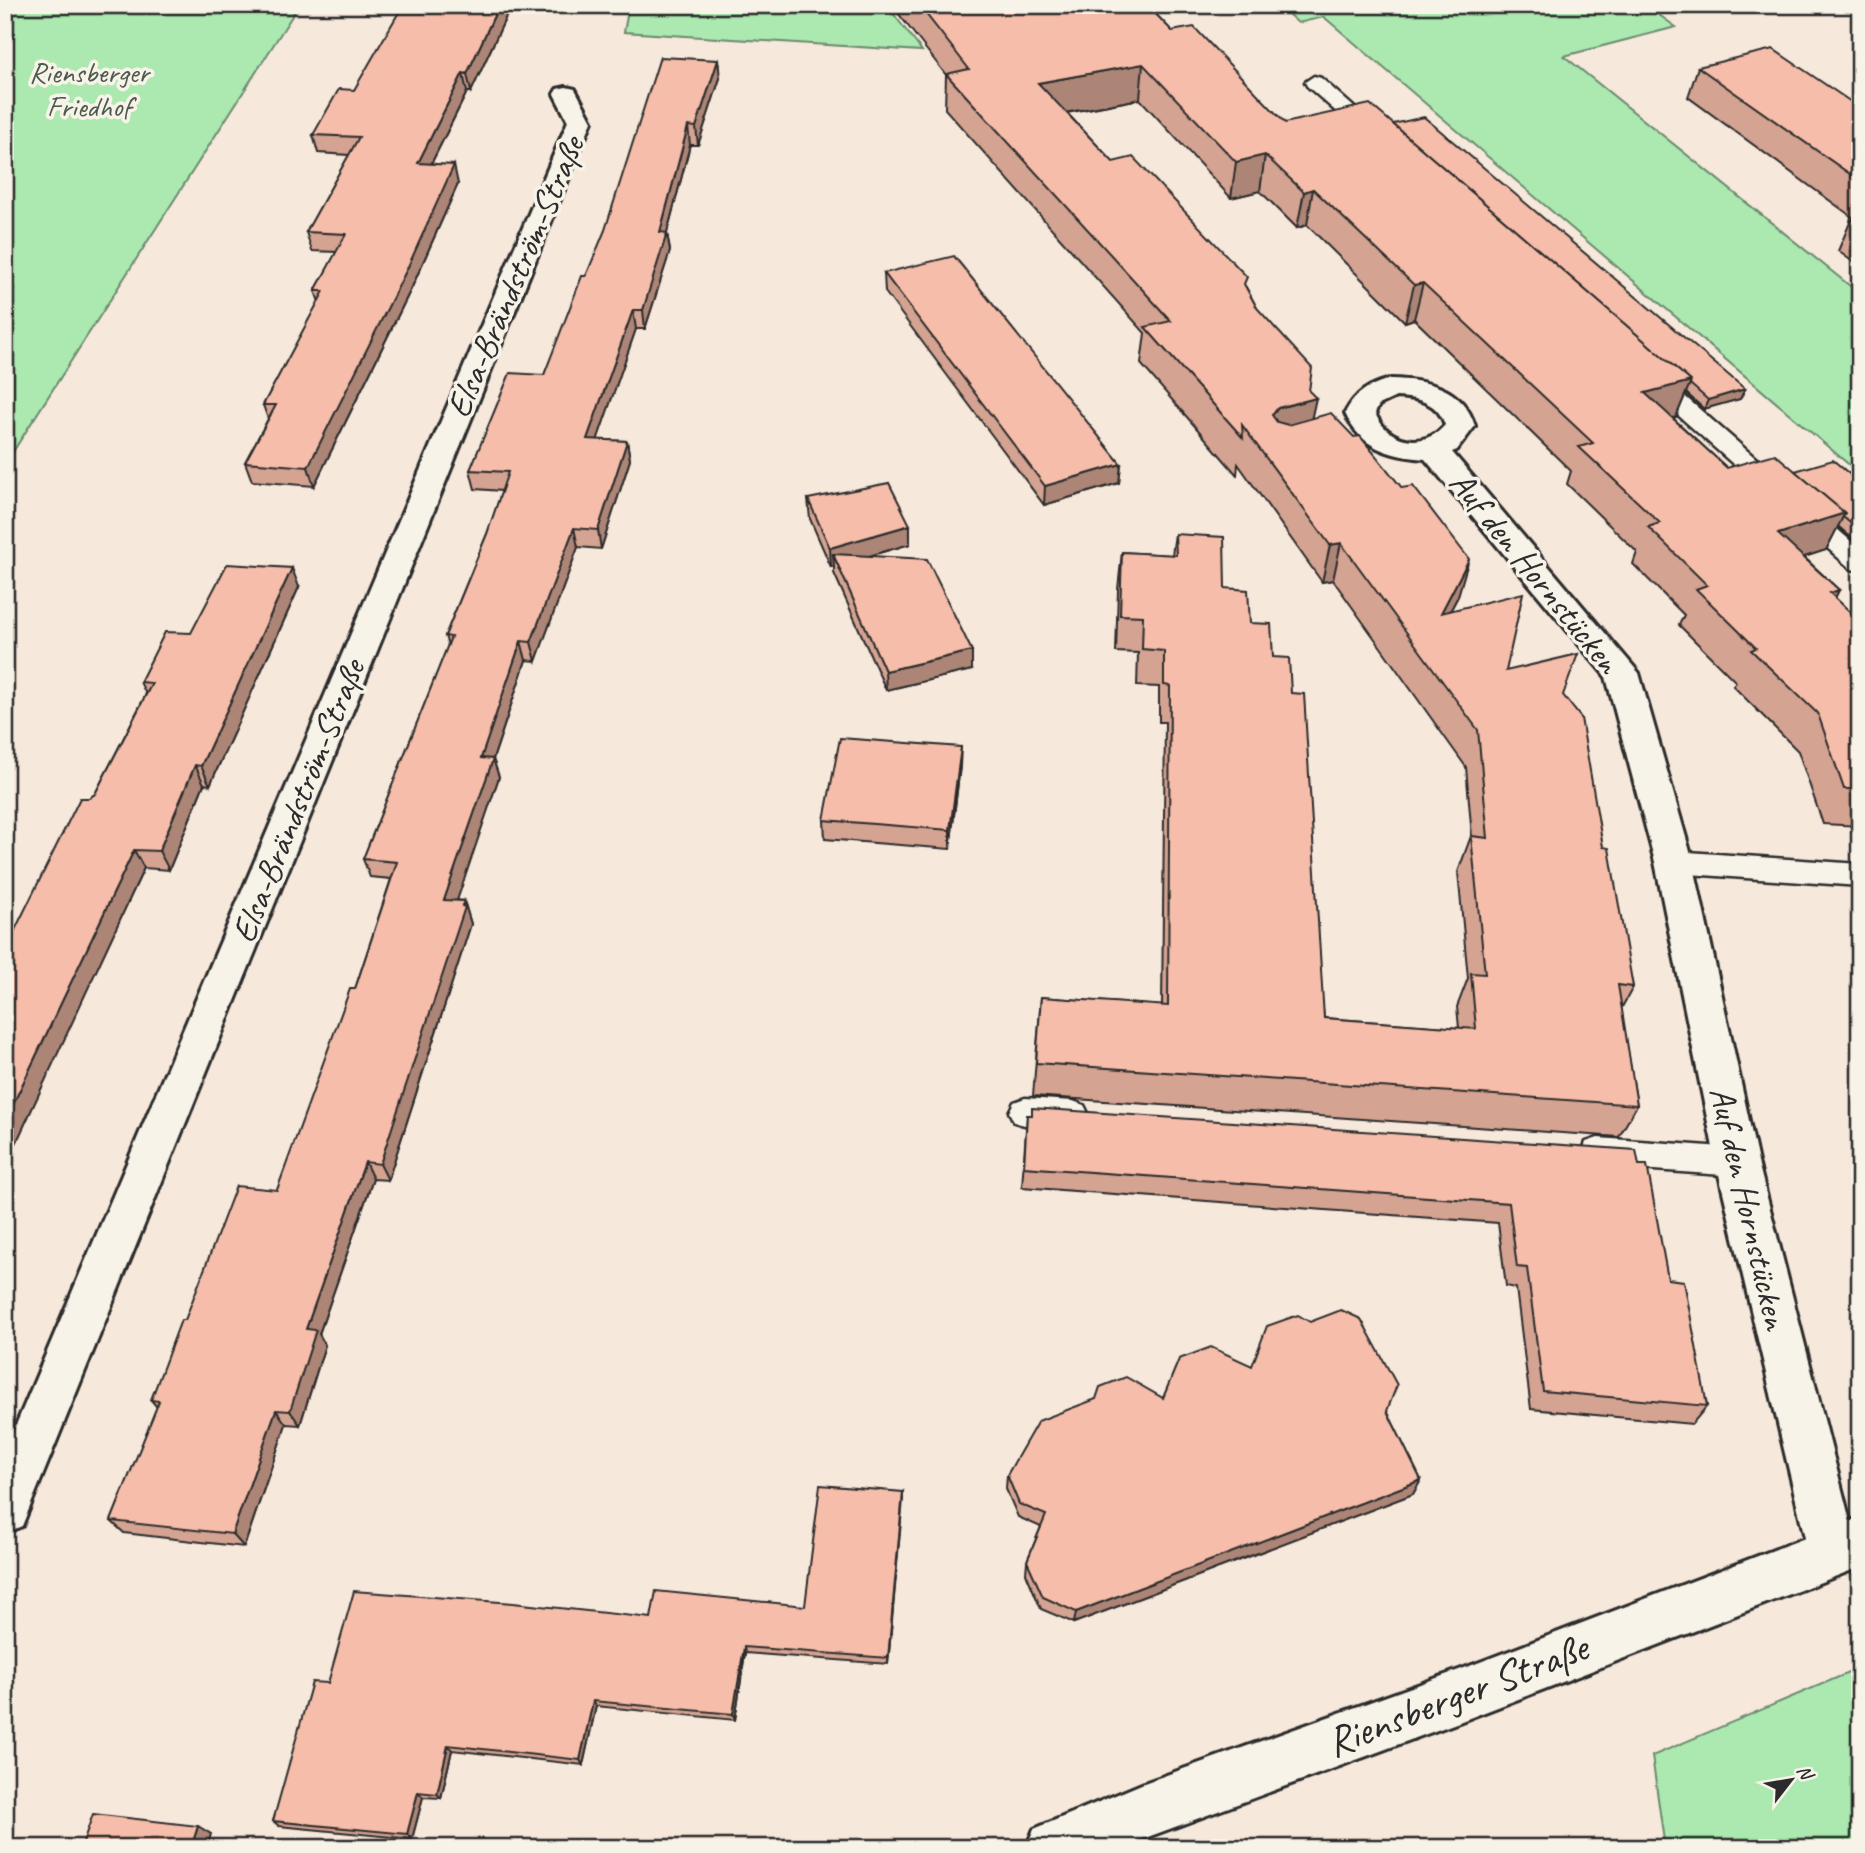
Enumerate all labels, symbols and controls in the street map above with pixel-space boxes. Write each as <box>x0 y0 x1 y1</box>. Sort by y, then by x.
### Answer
park label: Riensberger Friedhof <box>29 53 151 125</box>
street label: Elsa-Brändström-Straße <box>436 127 595 424</box>
street label: Auf den Hornstücken <box>1440 462 1632 684</box>
street label: Elsa-Brändström-Straße <box>221 651 376 949</box>
street label: Auf den Hornstücken <box>1699 1082 1799 1336</box>
street label: Riensberger Straße <box>1319 1620 1598 1769</box>
north arrow <box>1756 1744 1826 1814</box>
text: N <box>1791 1761 1820 1786</box>

